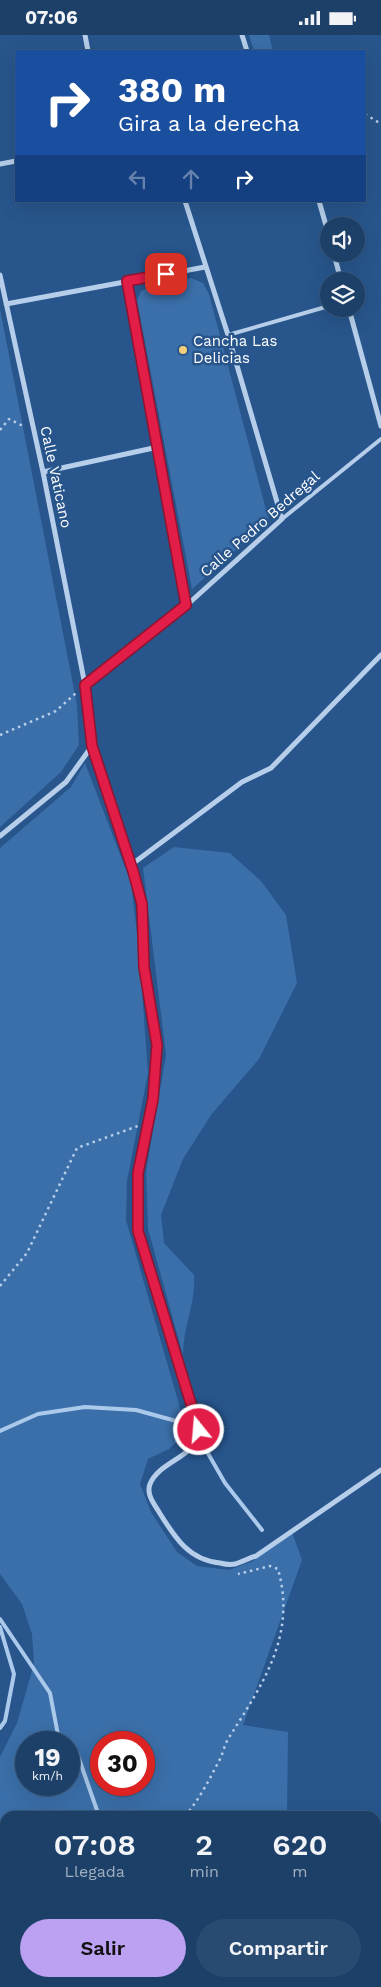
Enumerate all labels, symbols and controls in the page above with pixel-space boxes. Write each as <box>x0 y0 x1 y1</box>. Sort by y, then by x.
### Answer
text: 07:06 <box>25 6 78 29</box>
text: 380 m <box>118 69 226 111</box>
icon: right <box>35 70 100 135</box>
text: Gira a la derecha <box>118 111 300 136</box>
icon: left <box>124 165 152 193</box>
icon: ahead <box>177 165 205 193</box>
icon: right <box>230 165 258 193</box>
map controls <box>320 217 365 317</box>
button: sound <box>320 217 365 262</box>
pin <box>145 253 187 295</box>
icon: arrive <box>152 260 180 288</box>
button: layers <box>320 272 365 317</box>
place label: Cancha Las Delicias <box>193 332 277 367</box>
marker: Cancha Las Delicias <box>177 344 189 356</box>
street label: Calle Vaticano <box>36 424 76 530</box>
street label: Calle Pedro Bedregal <box>197 467 324 581</box>
position arrow <box>172 1403 224 1455</box>
speed limit sign: 30 <box>90 1731 155 1796</box>
text: 19 <box>34 1743 61 1772</box>
text: km/h <box>32 1769 63 1783</box>
text: 07:08 <box>53 1827 136 1862</box>
text: 2 <box>195 1827 213 1862</box>
text: 620 <box>272 1827 328 1862</box>
text: Llegada <box>65 1862 125 1881</box>
text: min <box>189 1862 219 1881</box>
text: m <box>292 1862 308 1881</box>
button: Salir <box>20 1919 186 1977</box>
button: Compartir <box>196 1919 361 1977</box>

